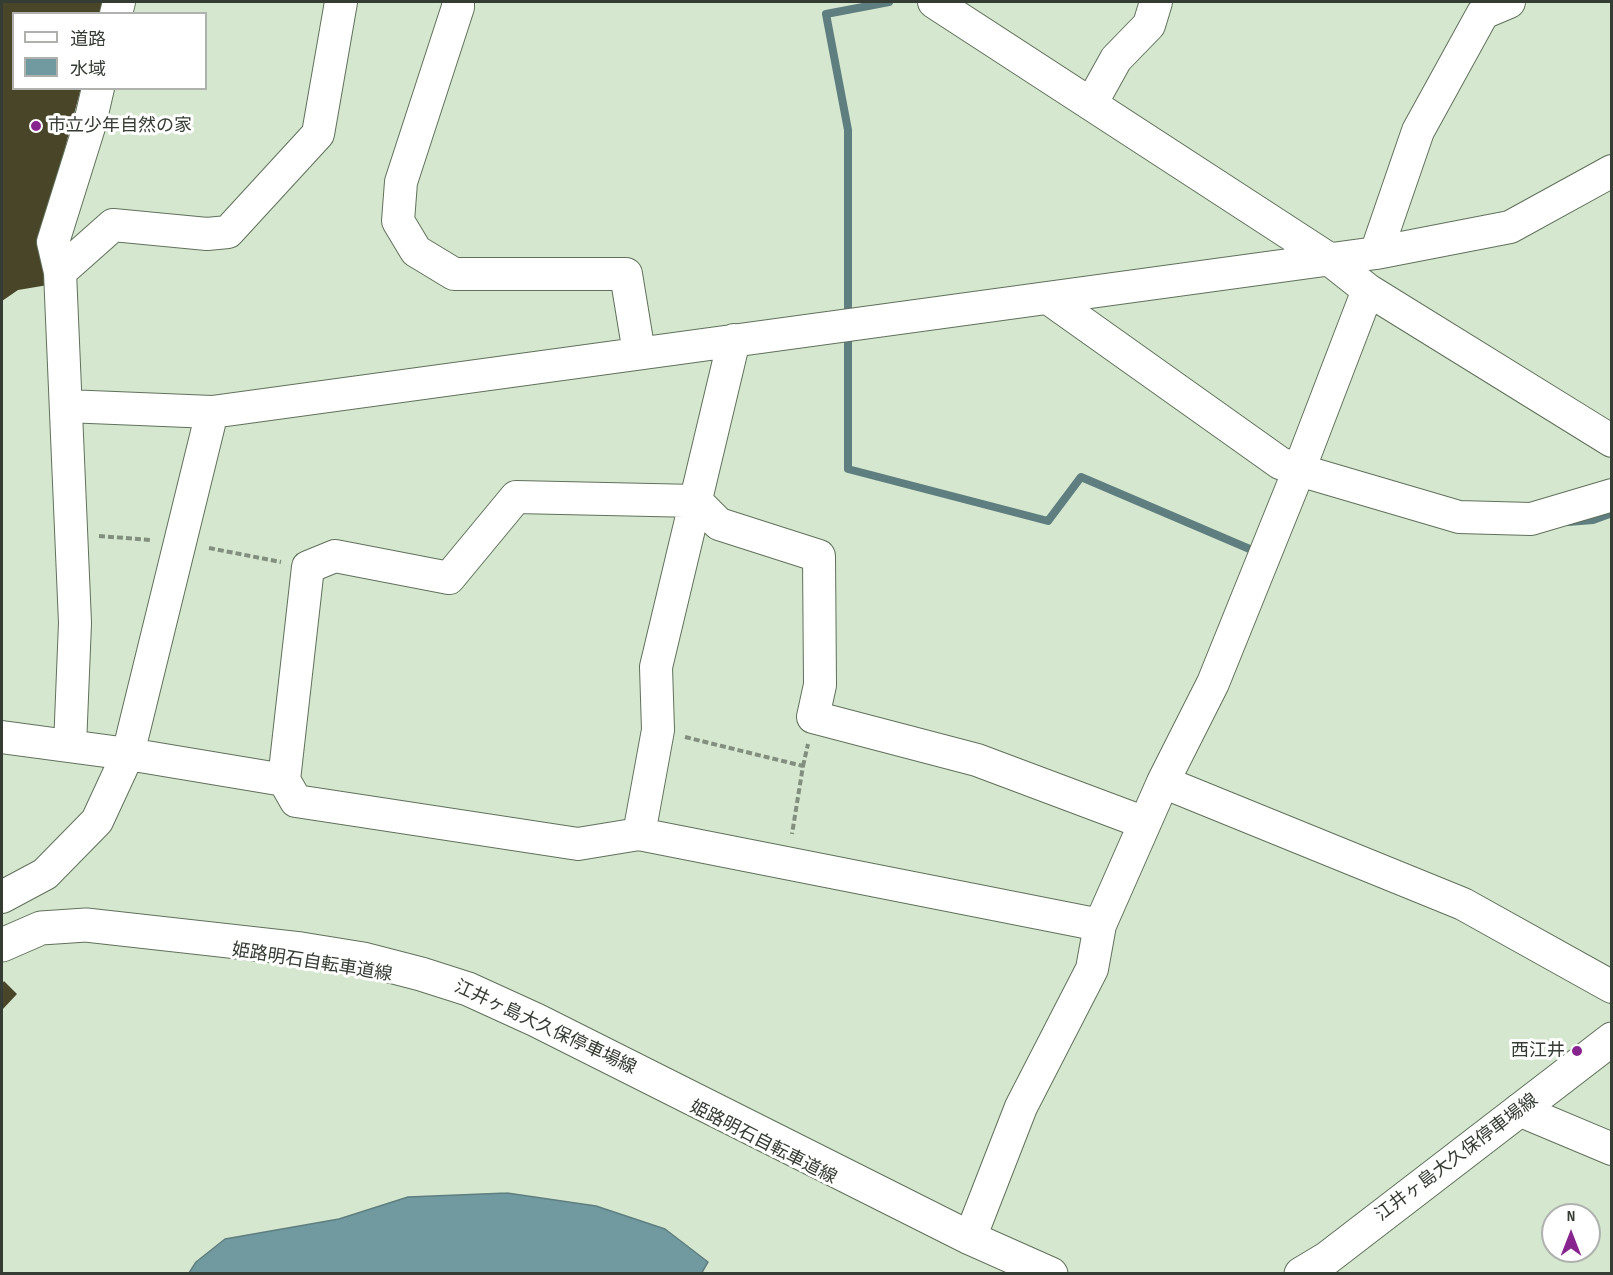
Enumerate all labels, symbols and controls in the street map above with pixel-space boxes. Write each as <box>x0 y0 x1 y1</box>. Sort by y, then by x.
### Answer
legend <box>12 12 207 90</box>
text: 道路 <box>70 29 106 50</box>
text: 水域 <box>70 59 106 80</box>
place label: 市立少年自然の家 <box>48 115 192 137</box>
marker: 市立少年自然の家 <box>29 119 43 133</box>
street label: 姫路明石自転車道線 <box>230 940 394 986</box>
street label: 江井ヶ島大久保停車場線 <box>451 976 639 1080</box>
place label: 西江井 <box>1511 1040 1565 1062</box>
marker: 西江井 <box>1570 1044 1584 1058</box>
street label: 江井ヶ島大久保停車場線 <box>1371 1090 1543 1226</box>
street label: 姫路明石自転車道線 <box>686 1097 840 1189</box>
north arrow <box>1541 1203 1601 1263</box>
text: N <box>1567 1207 1575 1226</box>

